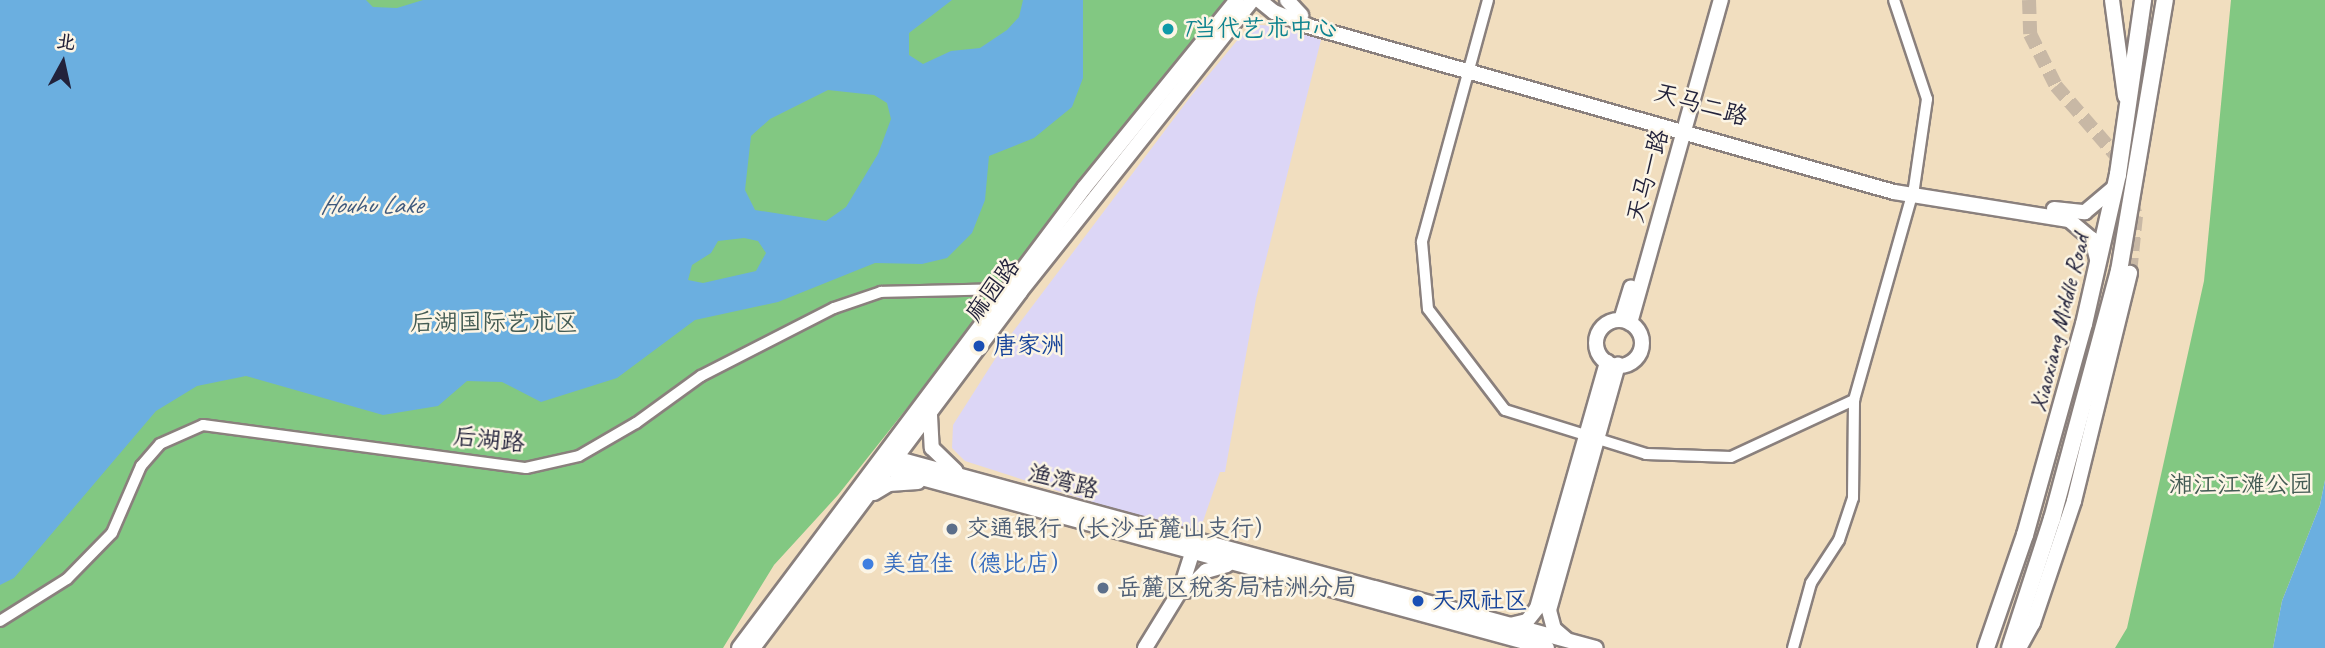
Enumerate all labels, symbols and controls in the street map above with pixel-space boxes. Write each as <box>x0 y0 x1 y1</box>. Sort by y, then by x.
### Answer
place label: T当代艺术中心 <box>1182 15 1337 43</box>
marker: T当代艺术中心 <box>1160 21 1176 37</box>
north arrow <box>28 28 98 98</box>
text: 北 <box>55 29 77 55</box>
street label: 天马二路 <box>1651 78 1751 132</box>
street label: 天马一路 <box>1621 126 1675 226</box>
water label: Houhu Lake <box>320 189 422 221</box>
street label: Xiaoxiang Middle Road <box>2024 231 2096 415</box>
street label: 麻园路 <box>960 253 1026 327</box>
park label: 后湖国际艺术区 <box>410 309 578 337</box>
place label: 唐家洲 <box>993 332 1065 360</box>
marker: 唐家洲 <box>971 338 987 354</box>
street label: 后湖路 <box>452 422 526 458</box>
street label: 渔湾路 <box>1024 459 1102 505</box>
park label: 湘江江滩公园 <box>2169 471 2313 499</box>
place label: 交通银行（长沙岳麓山支行） <box>966 515 1278 543</box>
marker: 交通银行（长沙岳麓山支行） <box>944 521 960 537</box>
place label: 美宜佳（德比店） <box>882 550 1074 578</box>
marker: 美宜佳（德比店） <box>860 556 876 572</box>
place label: 岳麓区税务局桔洲分局 <box>1117 574 1357 602</box>
marker: 岳麓区税务局桔洲分局 <box>1095 580 1111 596</box>
place label: 天凤社区 <box>1432 587 1528 615</box>
marker: 天凤社区 <box>1410 593 1426 609</box>

